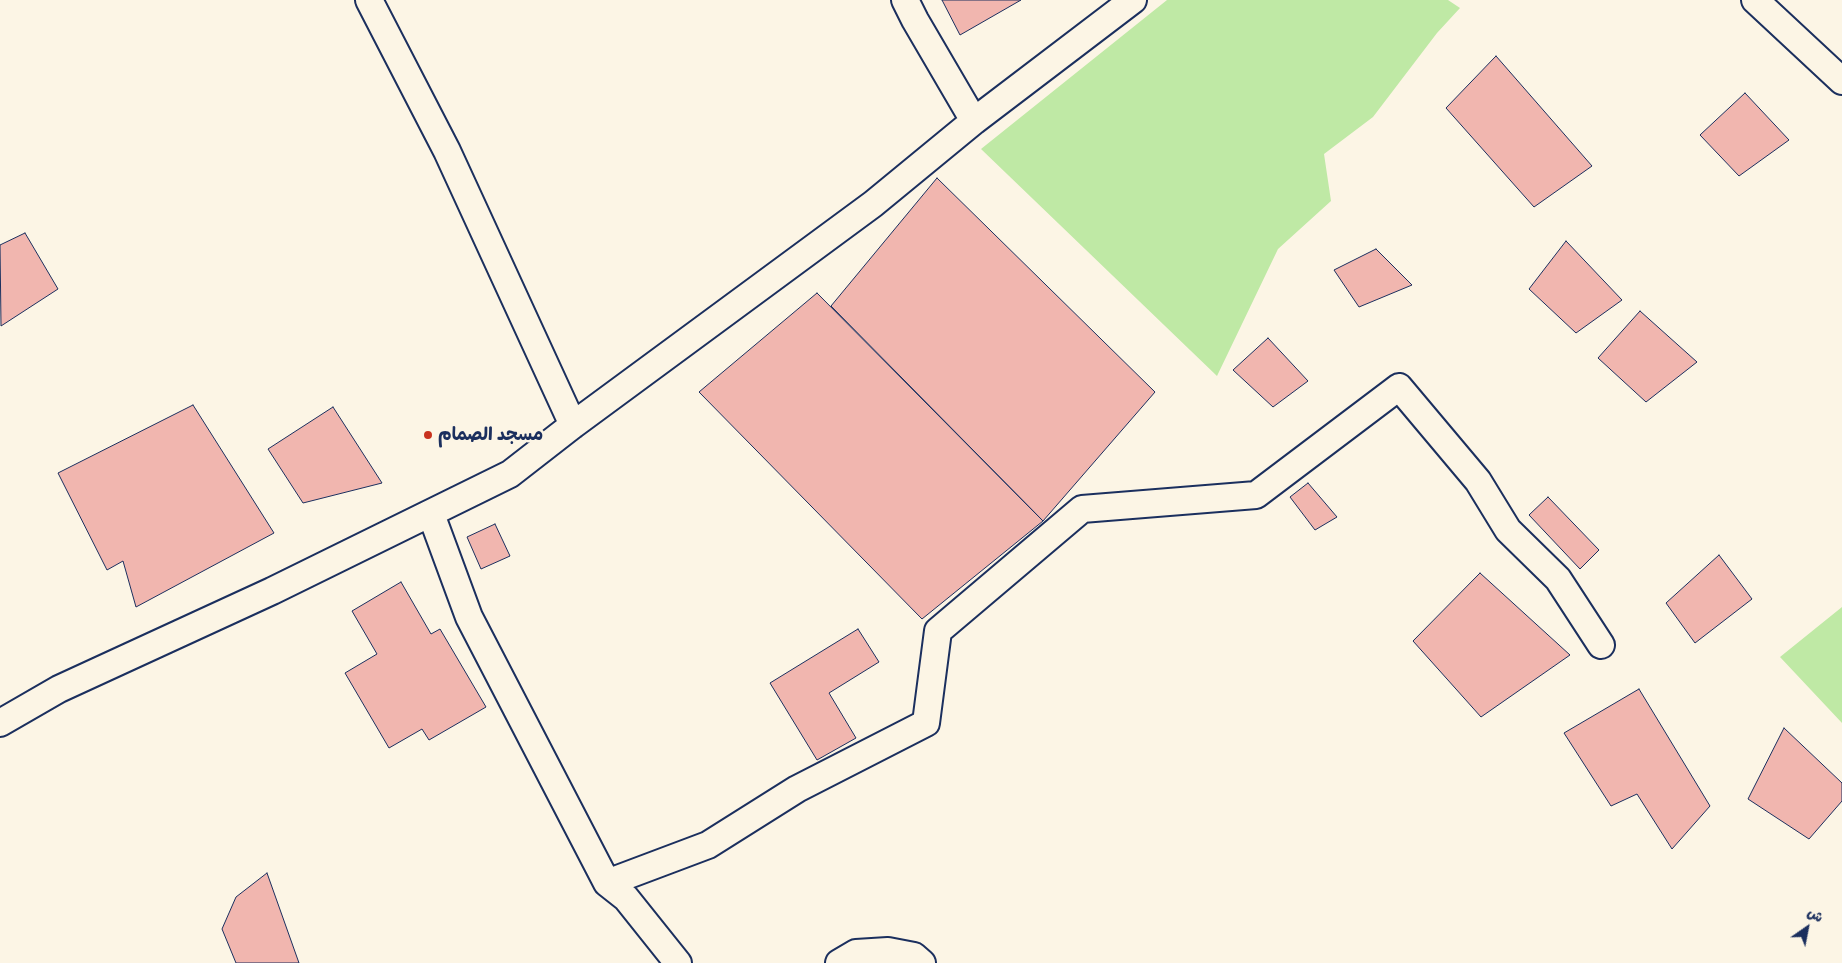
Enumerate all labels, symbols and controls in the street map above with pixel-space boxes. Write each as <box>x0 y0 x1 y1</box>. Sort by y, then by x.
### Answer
place label: مسجد الصمام <box>438 424 543 446</box>
marker: مسجد الصمام <box>422 429 434 441</box>
north arrow <box>1782 903 1832 953</box>
text: ش <box>1804 904 1827 926</box>

